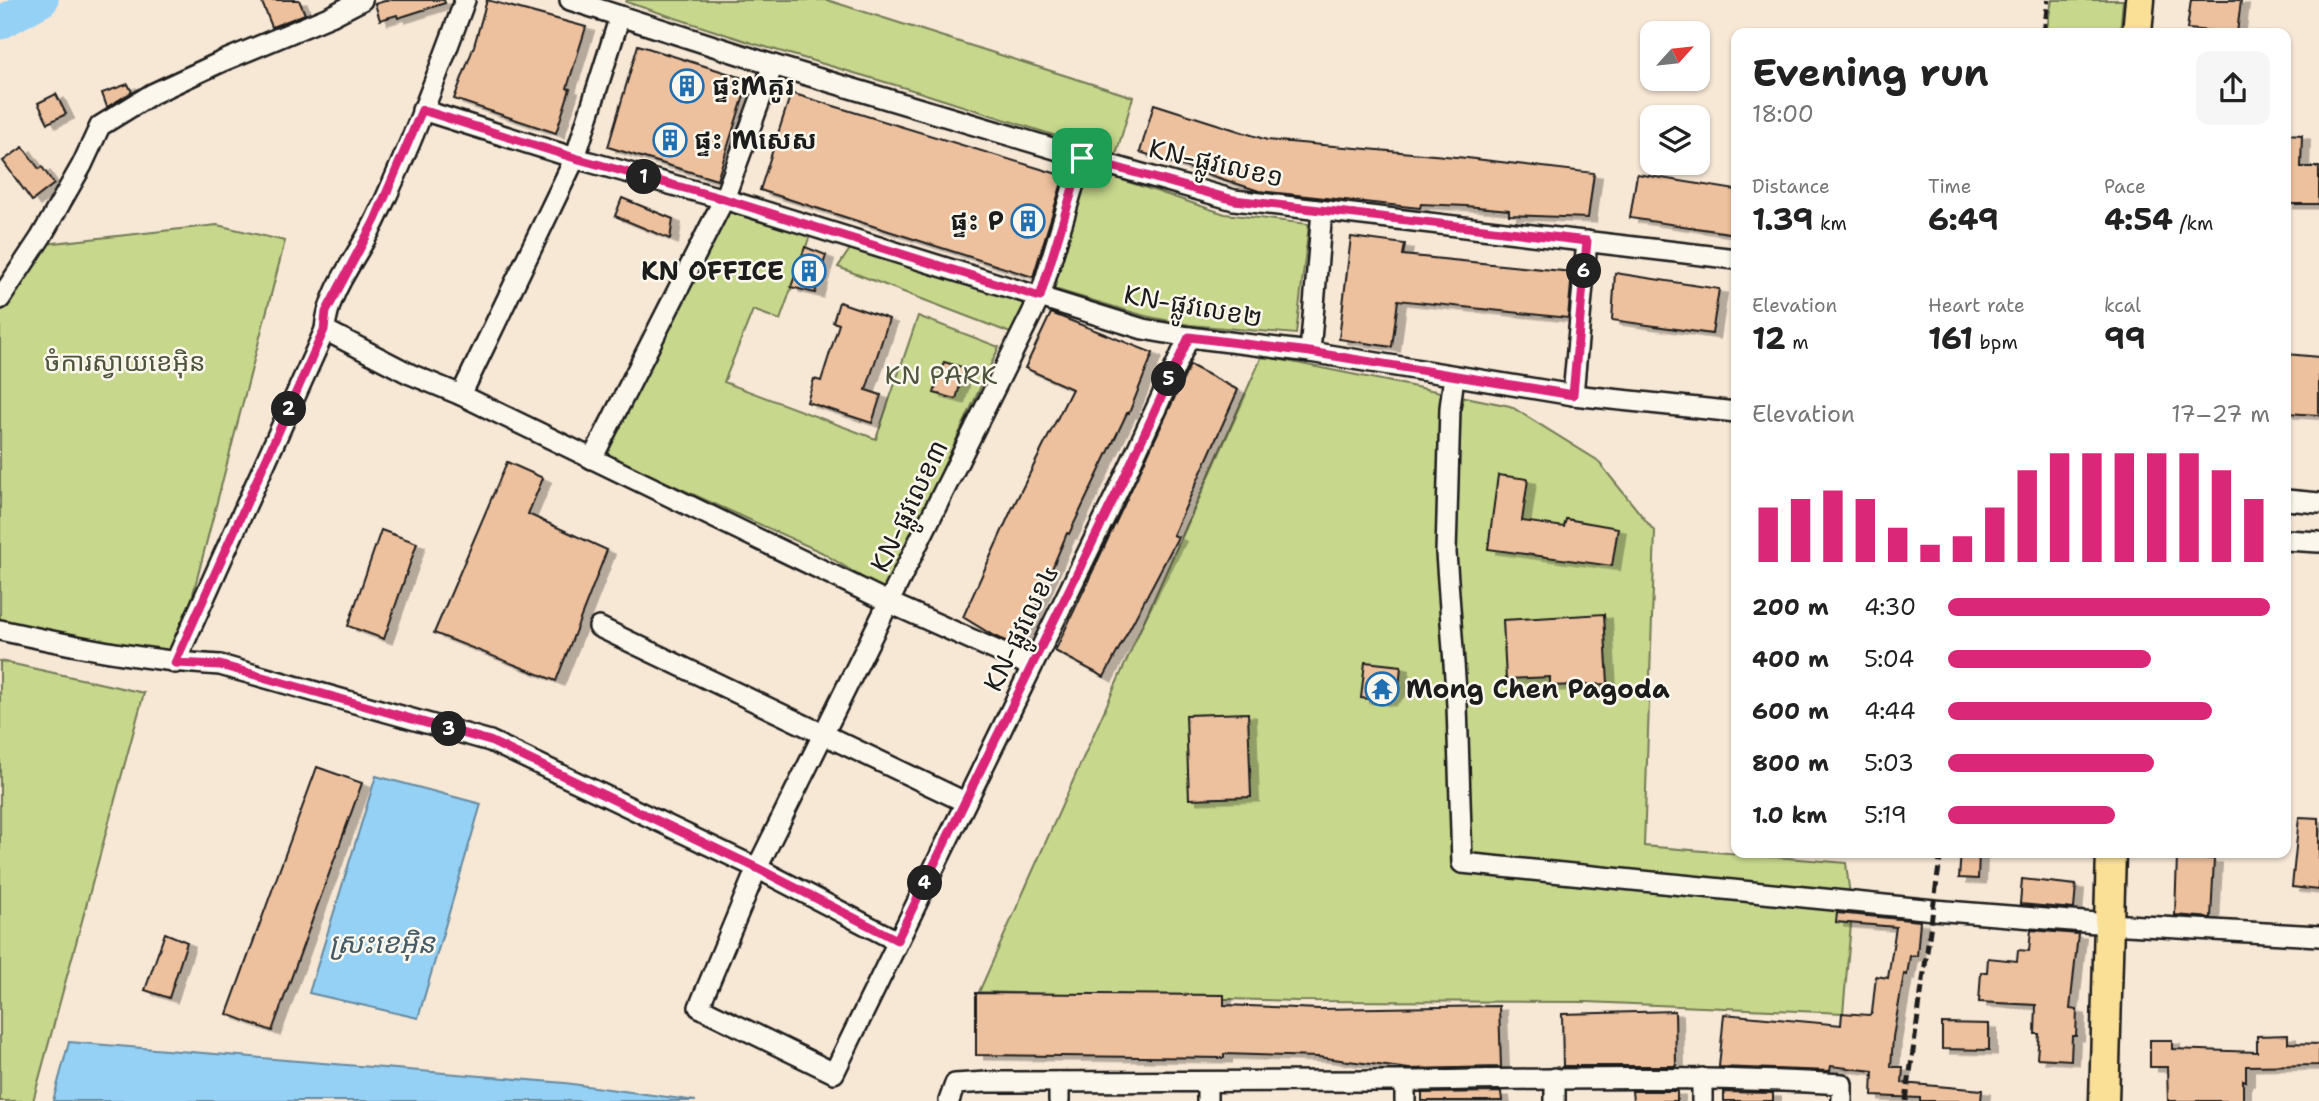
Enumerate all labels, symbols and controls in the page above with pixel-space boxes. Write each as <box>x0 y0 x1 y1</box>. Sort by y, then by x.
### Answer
north arrow <box>1640 21 1710 91</box>
map controls <box>1640 21 1710 175</box>
text: Evening run <box>1752 47 1989 98</box>
button: share <box>2196 51 2270 125</box>
building icon: ផ្ទះMគូរ <box>668 67 706 105</box>
place label: ផ្ទះMគូរ <box>712 68 794 103</box>
text: 18:00 <box>1752 99 1814 129</box>
button: layers <box>1640 105 1710 175</box>
building icon: ផ្ទះ Mសេស <box>651 121 689 159</box>
place label: ផ្ទះ Mសេស <box>694 122 817 157</box>
pin <box>1052 128 1112 188</box>
street label: KN-ផ្លូវលេខ១ <box>1144 130 1287 202</box>
icon: arrive <box>1063 139 1101 177</box>
pin: 1 <box>626 160 662 194</box>
text: 1 <box>639 164 648 189</box>
text: Distance <box>1752 174 1830 199</box>
text: Time <box>1928 174 1972 199</box>
text: Pace <box>2104 174 2146 199</box>
text: 1.39 <box>1752 199 1814 240</box>
text: 6:49 <box>1928 199 1999 240</box>
text: 4:54 <box>2104 199 2173 240</box>
building icon: ផ្ទះ P <box>1009 202 1047 240</box>
place label: ផ្ទះ P <box>950 203 1004 238</box>
text: km <box>1814 211 1847 236</box>
text: /km <box>2173 211 2213 236</box>
building icon: KN OFFICE <box>790 252 828 290</box>
place label: KN OFFICE <box>641 253 784 288</box>
pin: 6 <box>1566 254 1602 288</box>
text: 6 <box>1577 258 1590 283</box>
street label: KN-ផ្លូវលេខ២ <box>1120 276 1265 342</box>
text: Elevation <box>1752 293 1837 318</box>
text: Heart rate <box>1928 293 2025 318</box>
text: kcal <box>2104 293 2141 318</box>
text: 12 <box>1752 318 1786 359</box>
text: 161 <box>1928 318 1973 359</box>
text: 99 <box>2104 318 2146 359</box>
text: m <box>1786 330 1809 355</box>
text: bpm <box>1973 330 2018 355</box>
park label: ចំការស្វាយខេអ៊ិន <box>45 344 205 379</box>
park label: KN PARK <box>884 357 998 392</box>
pin: 5 <box>1152 362 1186 396</box>
text: 5 <box>1163 366 1174 391</box>
pin: 2 <box>272 392 306 426</box>
text: 2 <box>282 396 295 421</box>
text: Elevation <box>1752 399 1855 429</box>
text: 17–27 m <box>2171 399 2270 429</box>
street label: KN-ផ្លូវលេខ៣ <box>861 434 962 581</box>
street label: KN-ផ្លូវលេខ៤ <box>975 558 1072 700</box>
text: 200 m <box>1752 592 1829 622</box>
text: 4:30 <box>1864 592 1916 622</box>
text: 400 m <box>1752 644 1829 674</box>
text: 5:04 <box>1864 644 1914 674</box>
temple icon: Mong Chen Pagoda <box>1363 670 1401 708</box>
place label: Mong Chen Pagoda <box>1406 671 1670 706</box>
text: 600 m <box>1752 696 1829 726</box>
text: 4:44 <box>1864 696 1916 726</box>
pin: 3 <box>432 712 466 746</box>
text: 3 <box>442 716 455 741</box>
text: 800 m <box>1752 748 1829 778</box>
text: 5:03 <box>1864 748 1914 778</box>
text: 1.0 km <box>1752 800 1827 830</box>
text: 5:19 <box>1864 800 1907 830</box>
pin: 4 <box>908 866 942 900</box>
text: 4 <box>918 870 931 895</box>
water label: ស្រះខេអ៊ិន <box>329 924 436 962</box>

